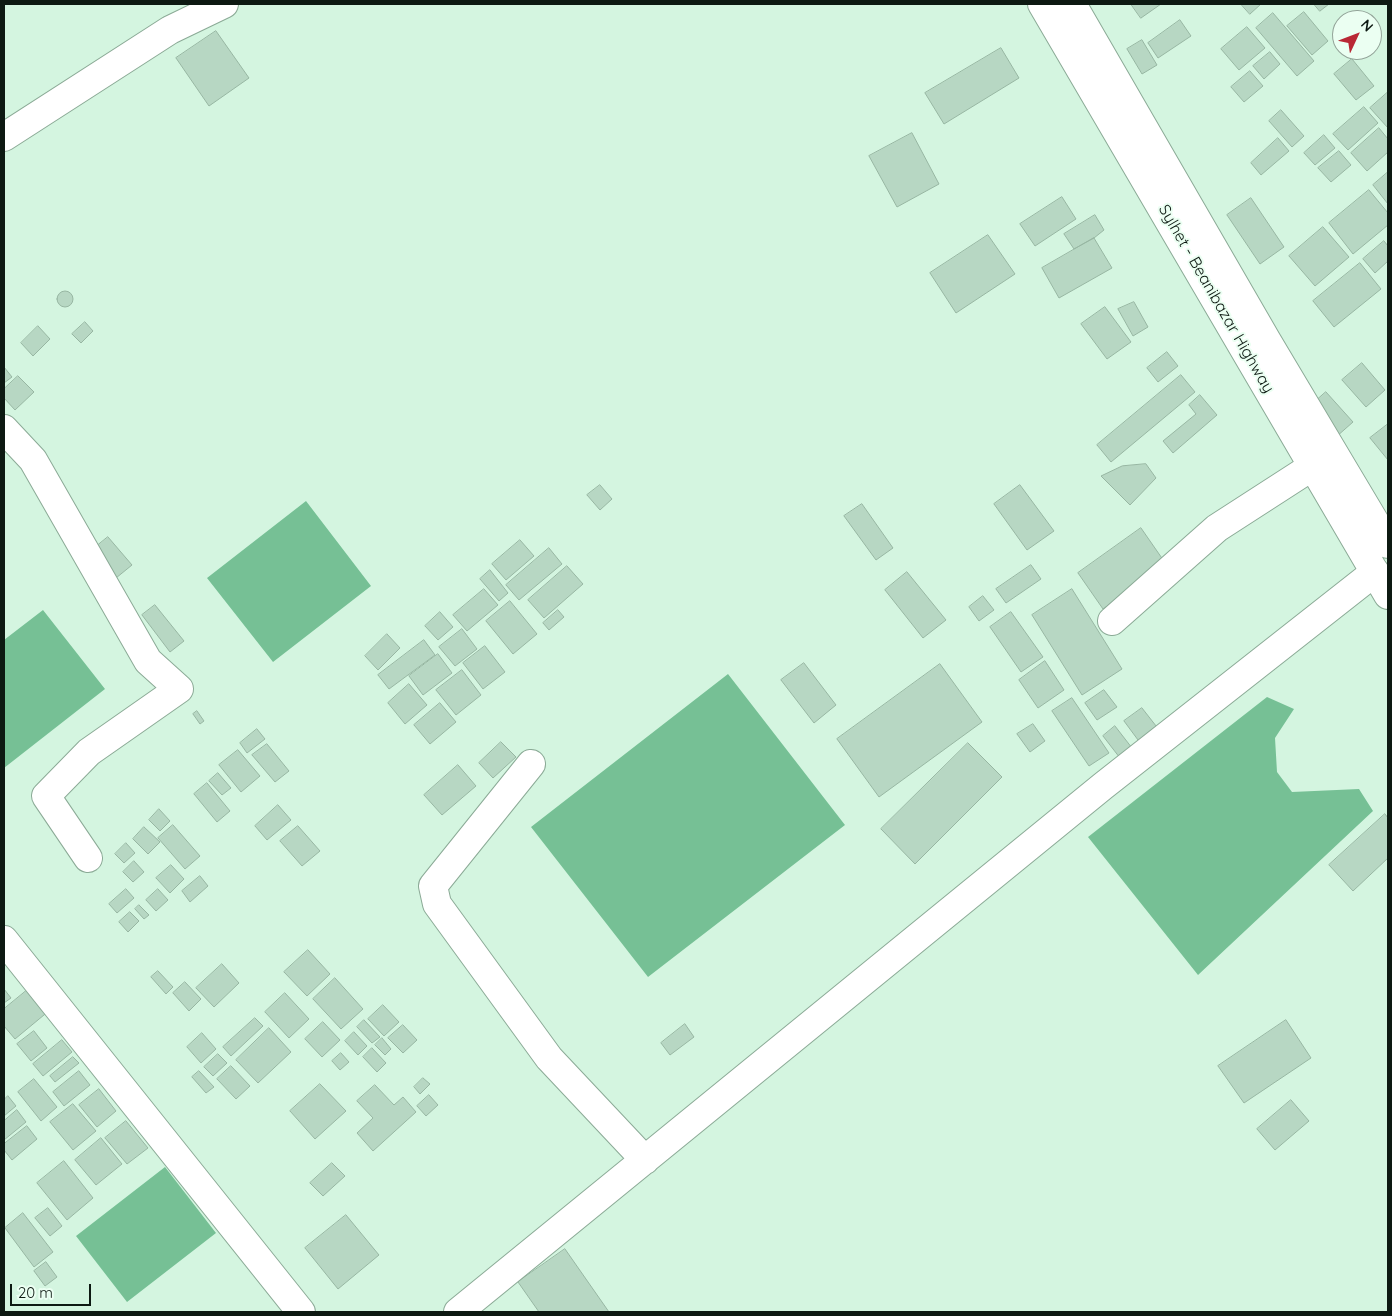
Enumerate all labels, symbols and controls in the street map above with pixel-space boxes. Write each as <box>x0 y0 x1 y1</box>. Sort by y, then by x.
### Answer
north arrow <box>1332 10 1382 60</box>
text: N <box>1357 16 1377 35</box>
street label: Sylhet - Beanibazar Highway <box>1154 201 1278 397</box>
scale bar <box>12 1274 94 1306</box>
text: 20 m <box>18 1283 53 1302</box>

